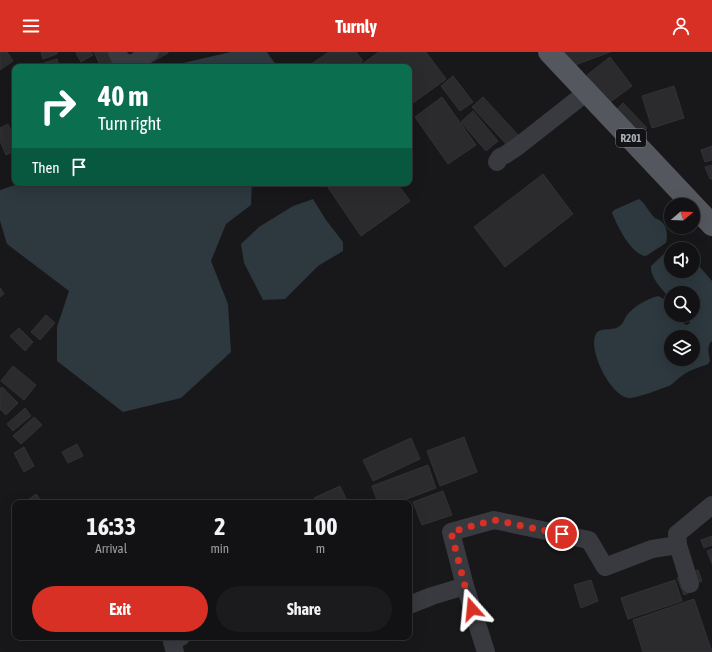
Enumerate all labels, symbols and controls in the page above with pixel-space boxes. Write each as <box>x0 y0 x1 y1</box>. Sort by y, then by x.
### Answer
icon: menu <box>20 15 42 37</box>
icon: person <box>670 15 692 37</box>
text: Turnly <box>335 16 377 37</box>
icon: right <box>32 80 84 132</box>
text: 40 m <box>98 80 148 112</box>
text: Turn right <box>98 113 161 134</box>
road number: R201 <box>616 129 646 147</box>
icon: arrive <box>68 156 90 178</box>
text: Then <box>32 159 60 176</box>
north arrow <box>664 198 700 234</box>
map controls <box>664 198 700 366</box>
button: sound <box>664 242 700 278</box>
button: search <box>664 286 700 322</box>
button: layers <box>664 330 700 366</box>
text: 16:33 <box>87 513 136 540</box>
text: 2 <box>214 513 225 540</box>
text: 100 <box>304 513 337 540</box>
pin <box>545 517 579 551</box>
icon: arrive <box>551 523 573 545</box>
text: Arrival <box>95 541 127 556</box>
text: min <box>210 541 229 556</box>
text: m <box>316 541 325 556</box>
button: Exit <box>32 586 208 632</box>
button: Share <box>216 586 392 632</box>
position arrow <box>451 588 493 630</box>

